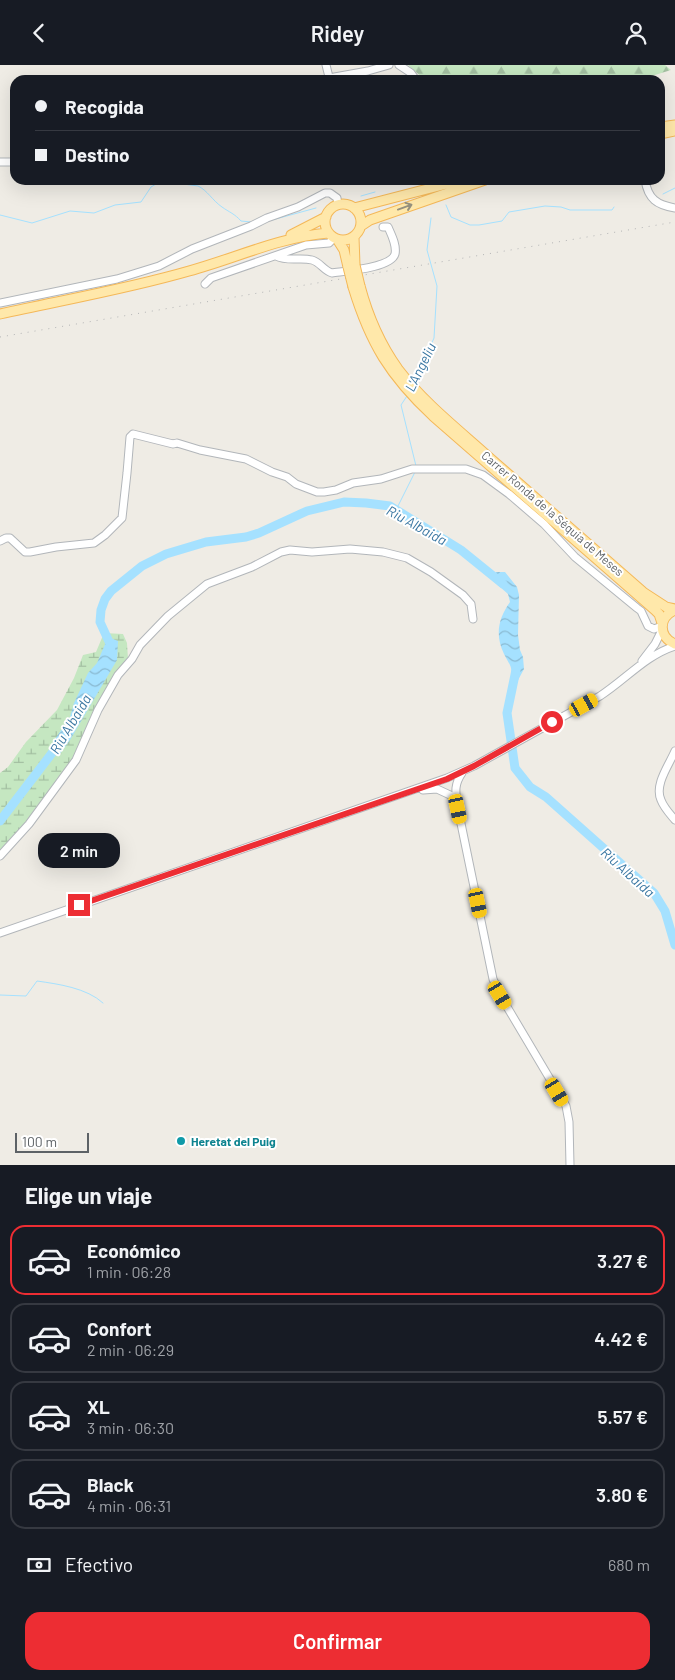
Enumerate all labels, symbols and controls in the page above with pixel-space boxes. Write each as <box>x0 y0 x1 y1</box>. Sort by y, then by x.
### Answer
icon: back <box>25 19 53 47</box>
icon: person <box>622 19 650 47</box>
text: Ridey <box>311 20 364 46</box>
text: Recogida <box>65 95 144 118</box>
text: Destino <box>65 143 130 166</box>
one-way arrow <box>397 202 413 211</box>
water label: L'Angeliu <box>401 340 439 394</box>
street label: Carrer Ronda de la Séquia de Meses <box>479 448 627 579</box>
water label: Riu Albaida <box>384 502 450 548</box>
water label: Riu Albaida <box>46 691 94 757</box>
car <box>567 691 600 719</box>
route start <box>541 711 563 733</box>
car <box>447 793 468 825</box>
callout: 2 min <box>38 833 120 867</box>
text: 2 min <box>60 841 98 860</box>
water label: Riu Albaida <box>598 844 658 900</box>
car <box>467 887 488 919</box>
route end <box>68 894 90 916</box>
car <box>485 978 514 1012</box>
car <box>542 1075 571 1109</box>
scale bar <box>15 1130 89 1153</box>
text: 100 m <box>22 1133 57 1150</box>
place label: Heretat del Puig <box>191 1134 276 1148</box>
marker: Heretat del Puig <box>175 1135 187 1147</box>
text: Elige un viaje <box>25 1182 152 1208</box>
icon: car <box>27 1238 72 1283</box>
text: Económico <box>87 1239 181 1262</box>
text: 3.27 € <box>597 1249 648 1272</box>
text: 1 min · 06:28 <box>87 1262 171 1281</box>
icon: car <box>27 1316 72 1361</box>
text: Confort <box>87 1317 151 1340</box>
text: 4.42 € <box>594 1327 648 1350</box>
text: 2 min · 06:29 <box>87 1340 174 1359</box>
icon: car <box>27 1394 72 1439</box>
text: XL <box>87 1395 110 1418</box>
text: 5.57 € <box>598 1405 648 1428</box>
text: 3 min · 06:30 <box>87 1418 174 1437</box>
icon: car <box>27 1472 72 1517</box>
text: Black <box>87 1473 134 1496</box>
text: 3.80 € <box>596 1483 648 1506</box>
text: 4 min · 06:31 <box>87 1496 171 1515</box>
icon: cash <box>25 1551 53 1579</box>
text: Efectivo <box>65 1553 133 1576</box>
text: 680 m <box>608 1555 650 1574</box>
button: Confirmar <box>25 1612 650 1670</box>

